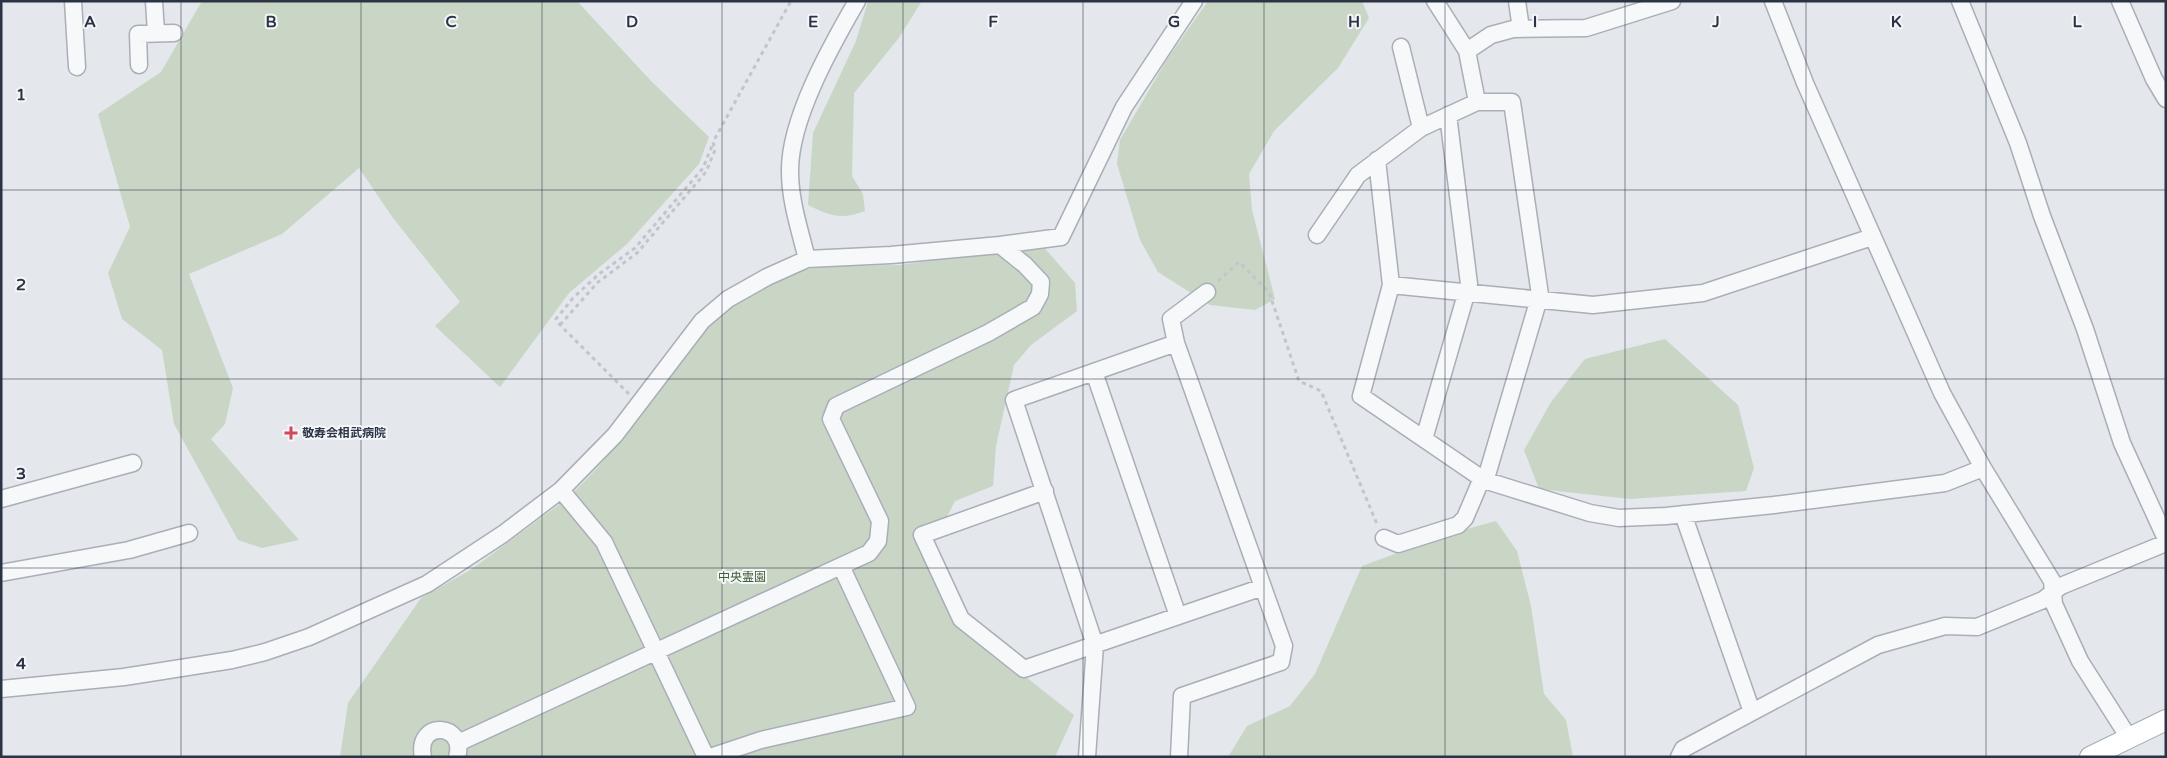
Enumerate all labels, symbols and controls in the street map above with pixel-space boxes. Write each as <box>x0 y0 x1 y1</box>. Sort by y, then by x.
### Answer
text: A <box>84 12 96 32</box>
text: B <box>265 12 277 32</box>
text: C <box>445 12 457 32</box>
text: D <box>626 12 638 32</box>
text: E <box>808 12 818 32</box>
text: F <box>988 12 998 32</box>
text: G <box>1168 12 1180 32</box>
text: H <box>1348 12 1360 32</box>
text: I <box>1533 12 1537 32</box>
text: J <box>1711 12 1720 32</box>
text: K <box>1891 12 1902 32</box>
text: L <box>2072 12 2082 32</box>
text: 1 <box>16 85 26 105</box>
text: 2 <box>16 275 26 295</box>
marker: 敬寿会相武病院 <box>284 426 298 440</box>
place label: 敬寿会相武病院 <box>302 426 386 440</box>
text: 3 <box>16 464 26 484</box>
park label: 中央霊園 <box>718 570 766 584</box>
text: 4 <box>16 654 26 674</box>

